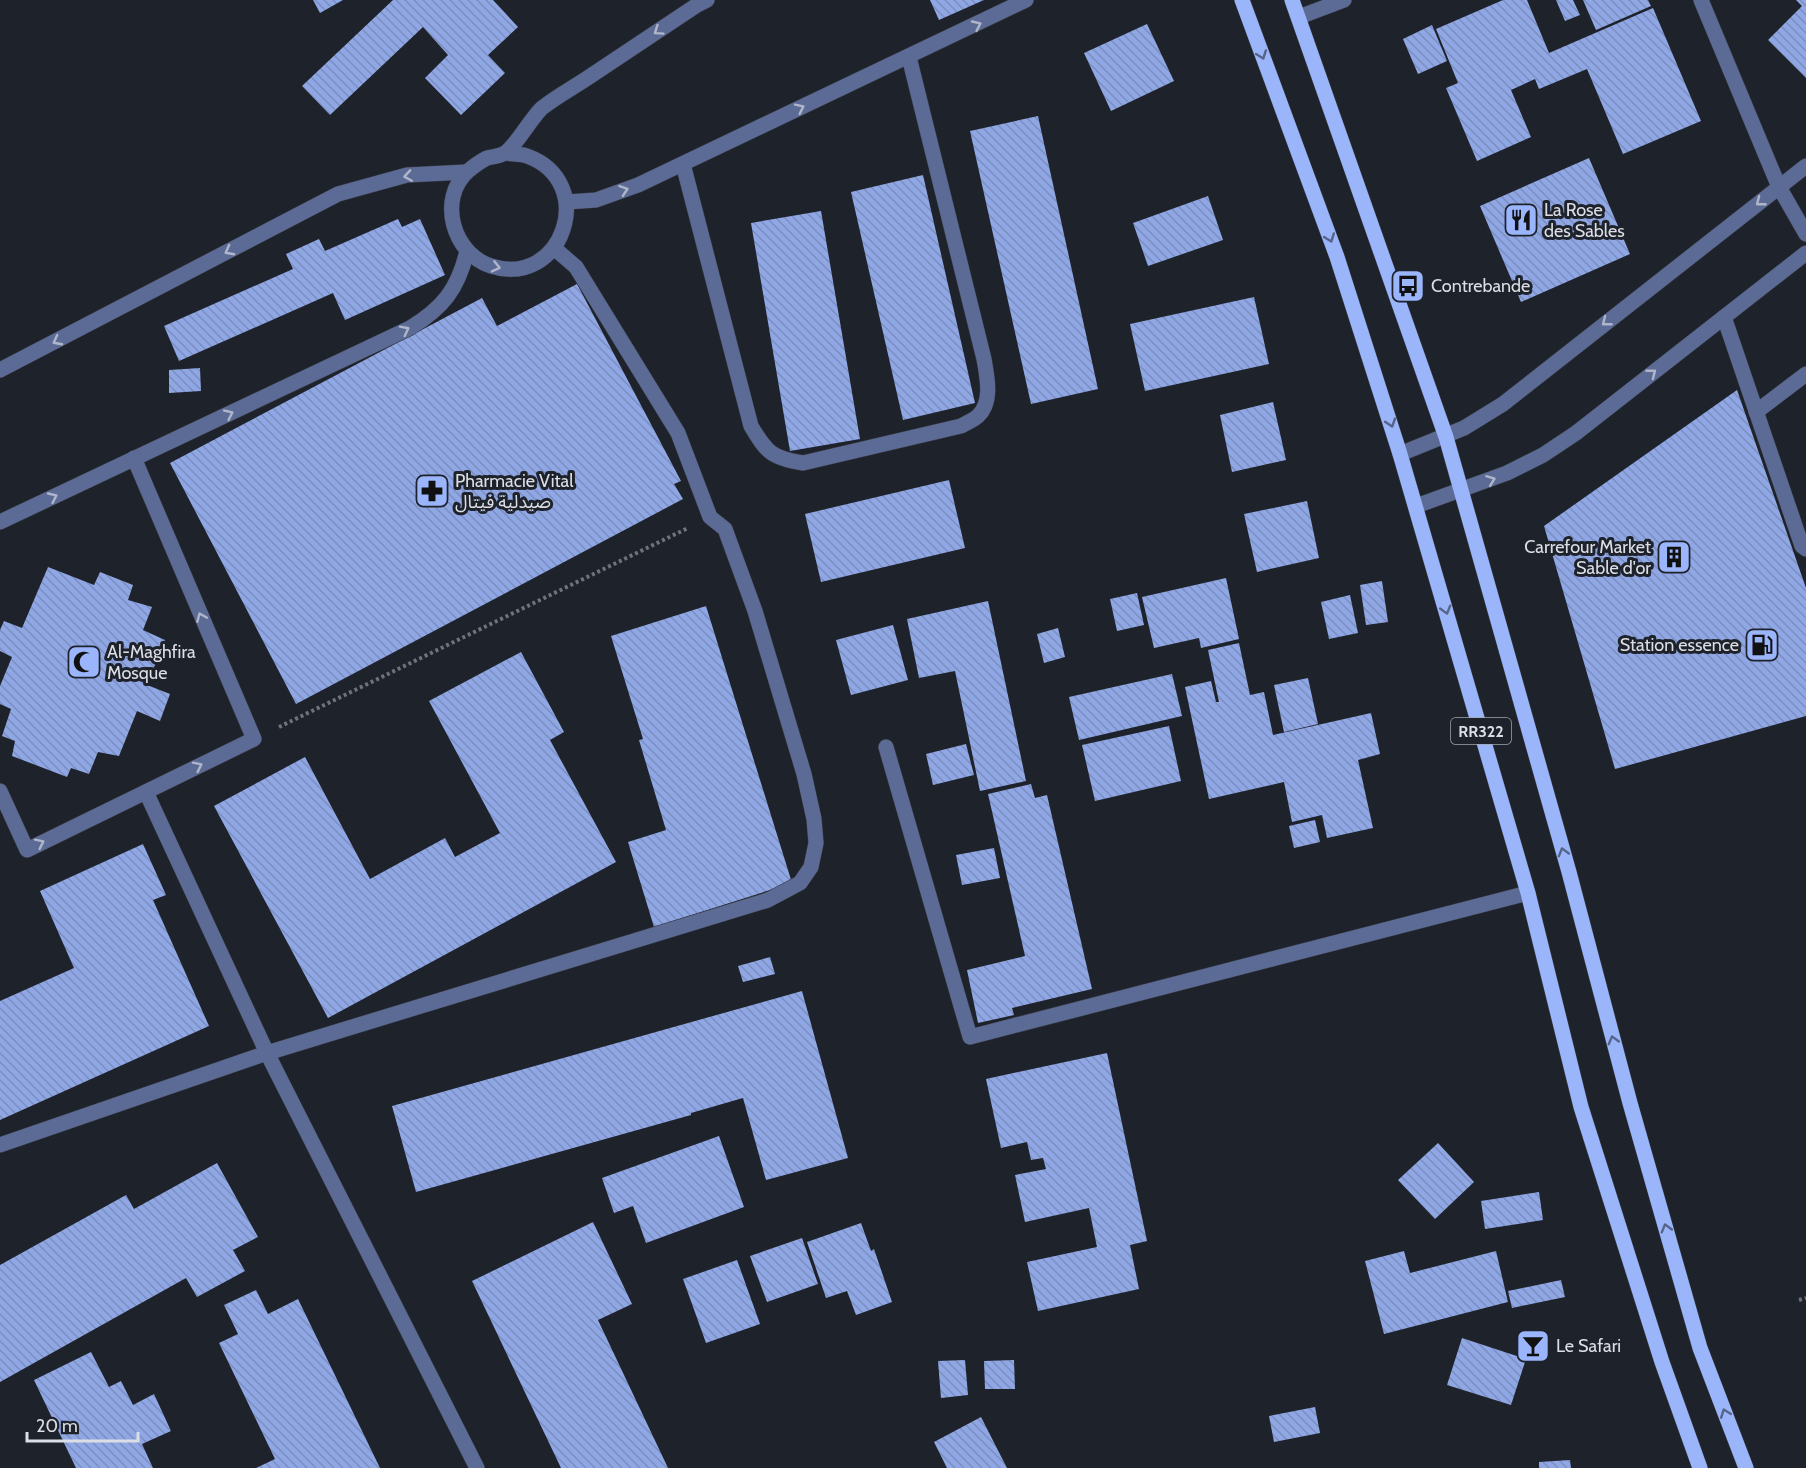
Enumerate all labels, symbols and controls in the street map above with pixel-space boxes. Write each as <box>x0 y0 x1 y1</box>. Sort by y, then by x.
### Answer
one-way arrow <box>970 20 981 32</box>
one-way arrow <box>654 24 665 35</box>
one-way arrow <box>1255 49 1268 60</box>
one-way arrow <box>794 103 805 115</box>
one-way arrow <box>403 170 413 182</box>
one-way arrow <box>618 185 628 198</box>
one-way arrow <box>1756 195 1767 206</box>
place label: La Rose des Sables <box>1544 199 1625 242</box>
restaurant icon: La Rose des Sables <box>1503 202 1539 238</box>
one-way arrow <box>1323 232 1336 243</box>
one-way arrow <box>225 244 236 255</box>
one-way arrow <box>490 259 500 272</box>
bus stop icon: Contrebande <box>1390 268 1426 304</box>
place label: Contrebande <box>1431 275 1530 297</box>
one-way arrow <box>1602 315 1613 326</box>
one-way arrow <box>399 326 410 337</box>
one-way arrow <box>52 334 63 345</box>
one-way arrow <box>1646 369 1657 380</box>
one-way arrow <box>223 409 234 421</box>
one-way arrow <box>1383 417 1396 428</box>
place label: Pharmacie Vital صيدلية فيتال <box>455 470 574 513</box>
pharmacy icon: Pharmacie Vital صيدلية فيتال <box>414 473 450 509</box>
one-way arrow <box>1484 475 1495 487</box>
one-way arrow <box>46 492 57 504</box>
place label: Carrefour Market Sable d'or <box>1524 536 1651 579</box>
building icon: Carrefour Market Sable d'or <box>1656 539 1692 575</box>
one-way arrow <box>1439 604 1451 615</box>
one-way arrow <box>197 612 209 623</box>
fuel station icon: Station essence <box>1744 627 1780 663</box>
place label: Station essence <box>1620 634 1739 656</box>
place label: Al-Maghfira Mosque <box>107 641 196 684</box>
mosque icon: Al-Maghfira Mosque <box>66 644 102 680</box>
road number: RR322 <box>1451 718 1511 744</box>
one-way arrow <box>192 762 203 774</box>
one-way arrow <box>34 839 45 851</box>
one-way arrow <box>1558 847 1570 858</box>
one-way arrow <box>1608 1035 1620 1046</box>
one-way arrow <box>1660 1223 1673 1233</box>
bar icon: Le Safari <box>1515 1328 1551 1364</box>
place label: Le Safari <box>1556 1335 1621 1357</box>
scale bar <box>27 1405 138 1443</box>
one-way arrow <box>1720 1409 1732 1420</box>
text: 20 m <box>36 1415 78 1437</box>

